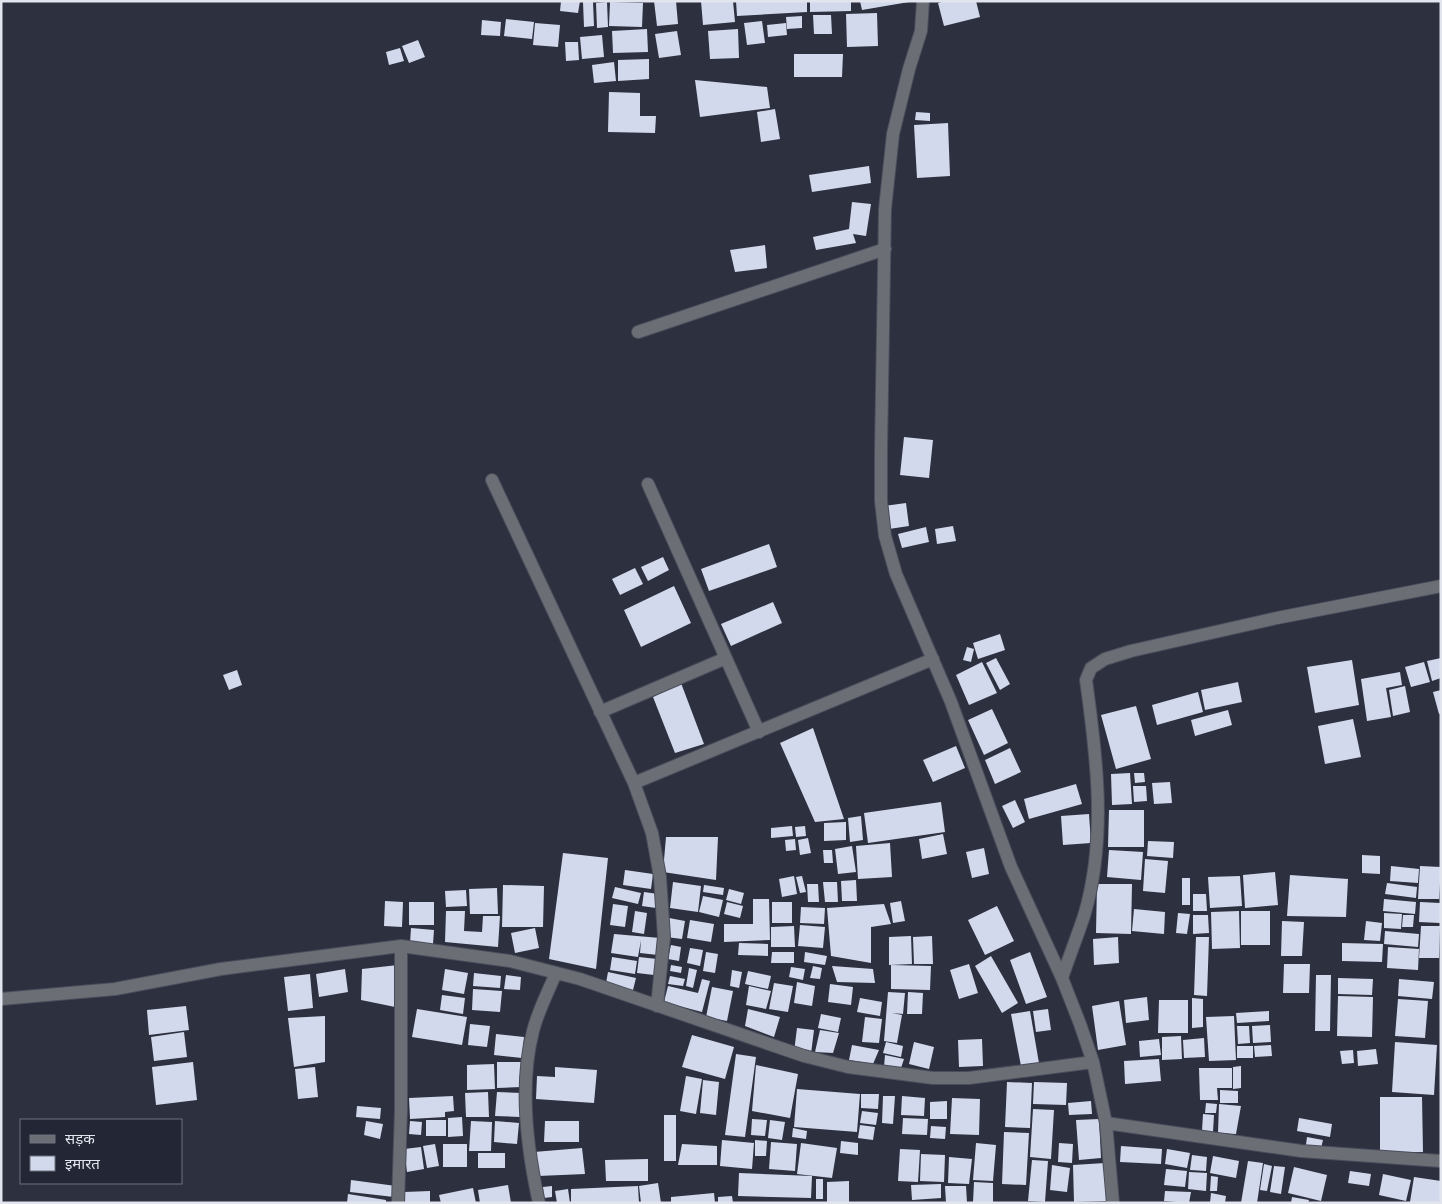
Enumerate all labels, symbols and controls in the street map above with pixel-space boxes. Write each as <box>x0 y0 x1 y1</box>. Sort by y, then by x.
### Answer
legend <box>20 1119 182 1184</box>
text: सड़क <box>65 1130 95 1148</box>
text: इमारत <box>65 1155 100 1173</box>

